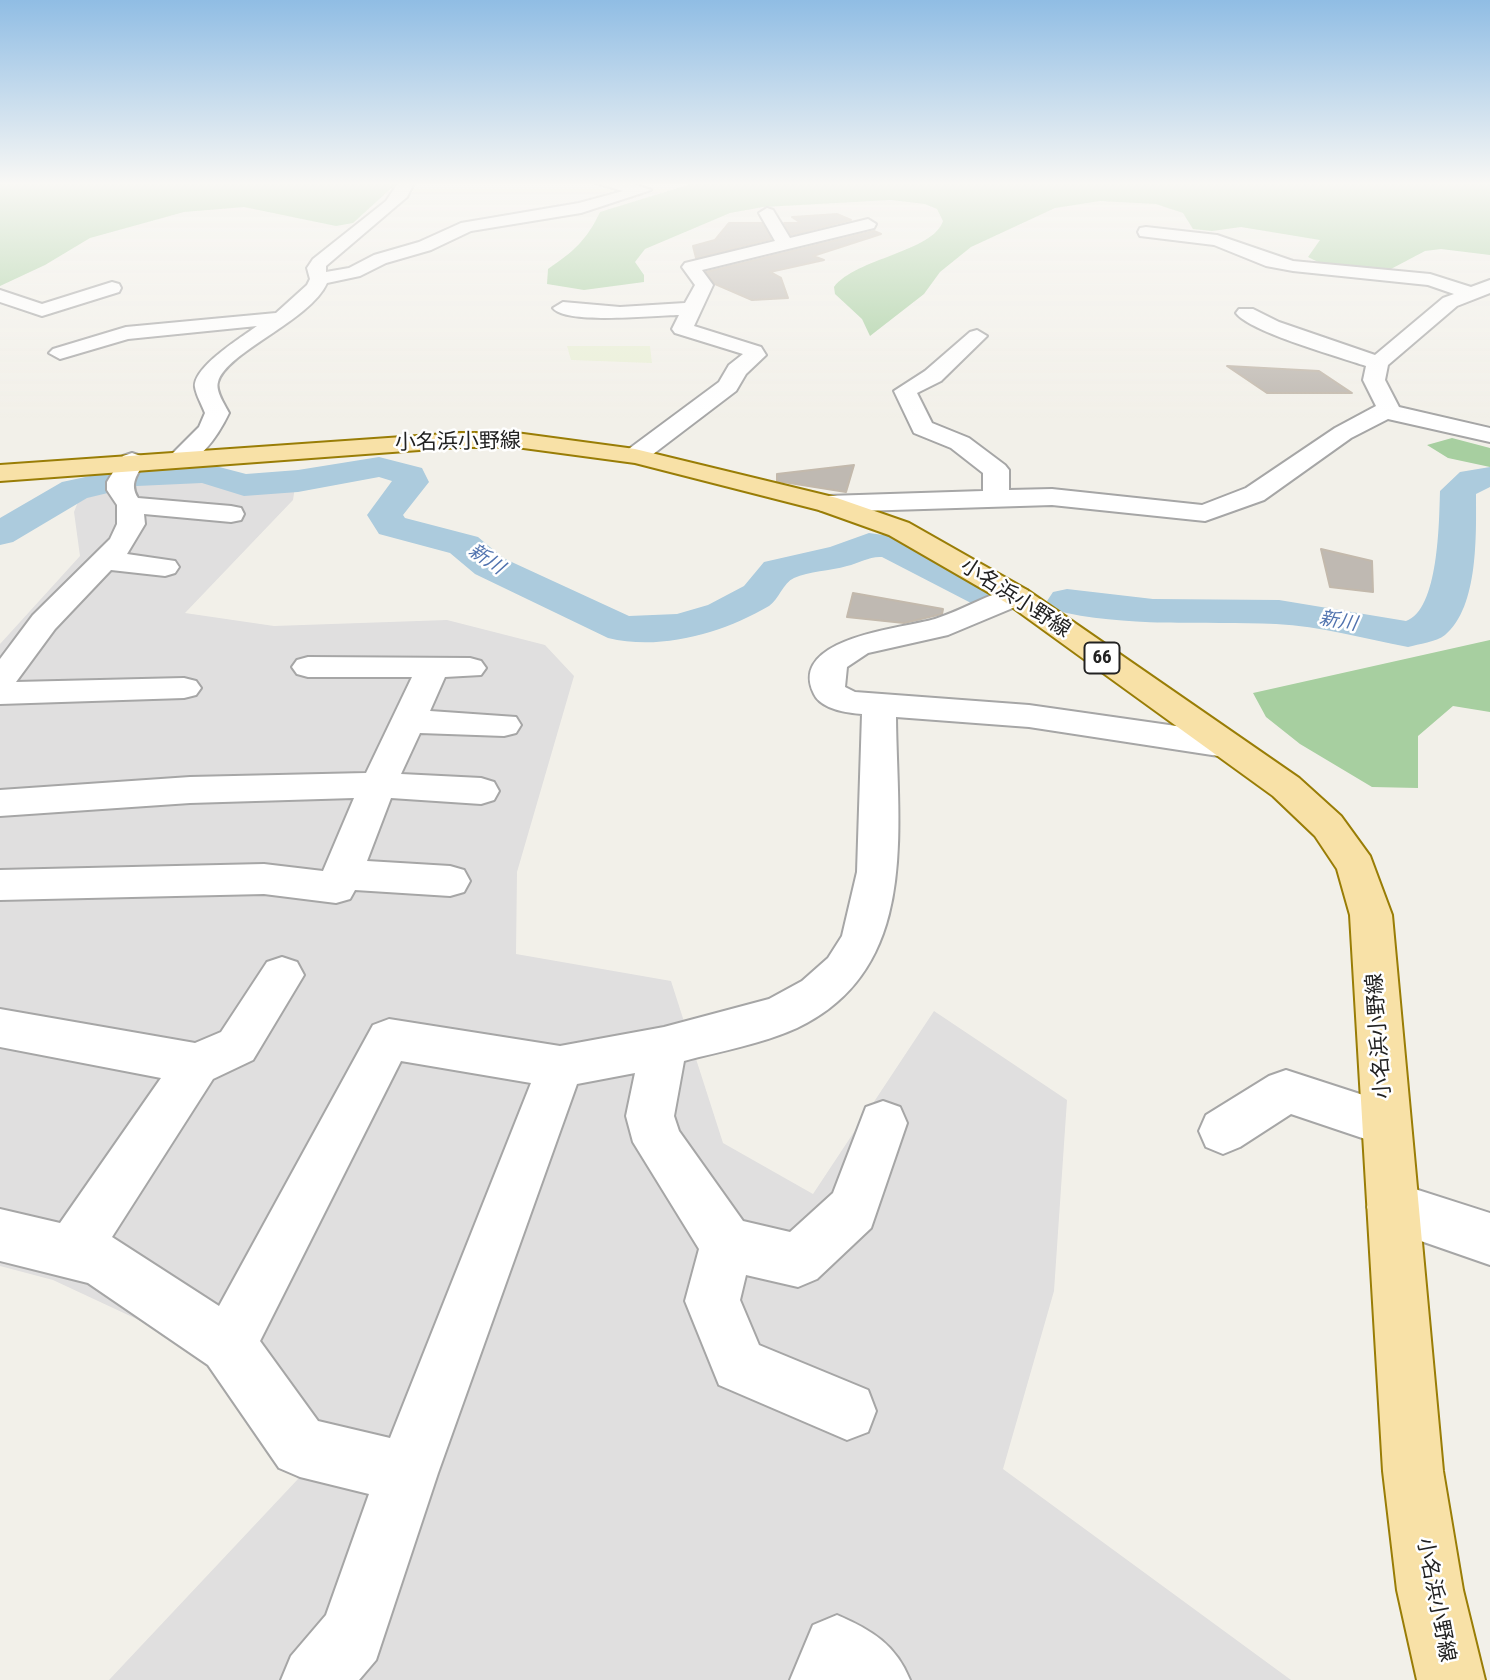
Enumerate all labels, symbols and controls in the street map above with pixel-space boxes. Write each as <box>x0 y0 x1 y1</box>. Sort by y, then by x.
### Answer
street label: 小名浜小野線 <box>395 429 521 457</box>
water label: 新川 <box>464 540 508 580</box>
street label: 小名浜小野線 <box>955 554 1075 644</box>
water label: 新川 <box>1317 607 1359 637</box>
road number: 66 <box>1084 642 1120 674</box>
street label: 小名浜小野線 <box>1363 972 1397 1100</box>
street label: 小名浜小野線 <box>1411 1536 1459 1664</box>

